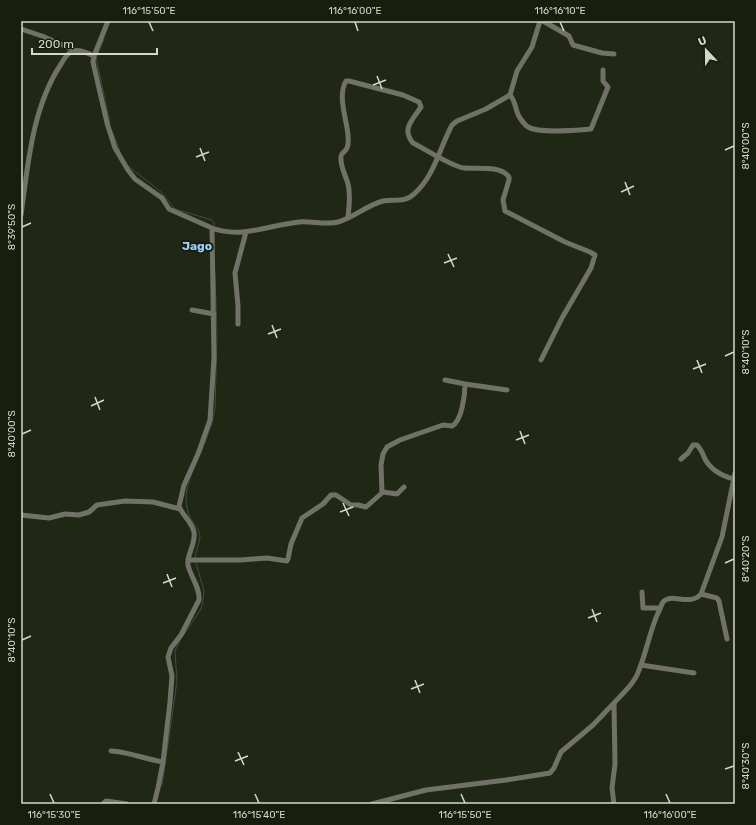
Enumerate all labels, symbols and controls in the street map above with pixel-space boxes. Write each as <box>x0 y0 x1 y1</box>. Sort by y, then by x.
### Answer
text: 116°15'50"E <box>123 5 175 17</box>
text: 116°16'00"E <box>328 5 382 17</box>
text: 116°16'10"E <box>534 5 586 17</box>
scale bar <box>32 30 157 56</box>
north arrow <box>686 30 726 70</box>
text: U <box>696 34 709 49</box>
text: 200 m <box>38 37 74 51</box>
text: 8°40'00"S <box>740 122 752 170</box>
text: 8°39'50"S <box>6 204 18 250</box>
district label: Jago <box>182 239 212 253</box>
text: 8°40'10"S <box>740 329 752 375</box>
text: 8°40'00"S <box>6 410 18 458</box>
text: 8°40'20"S <box>740 536 752 582</box>
text: 8°40'10"S <box>6 617 18 663</box>
text: 8°40'30"S <box>740 743 752 789</box>
text: 116°15'30"E <box>27 809 81 821</box>
text: 116°15'40"E <box>233 809 285 821</box>
text: 116°15'50"E <box>439 809 491 821</box>
text: 116°16'00"E <box>643 809 697 821</box>

